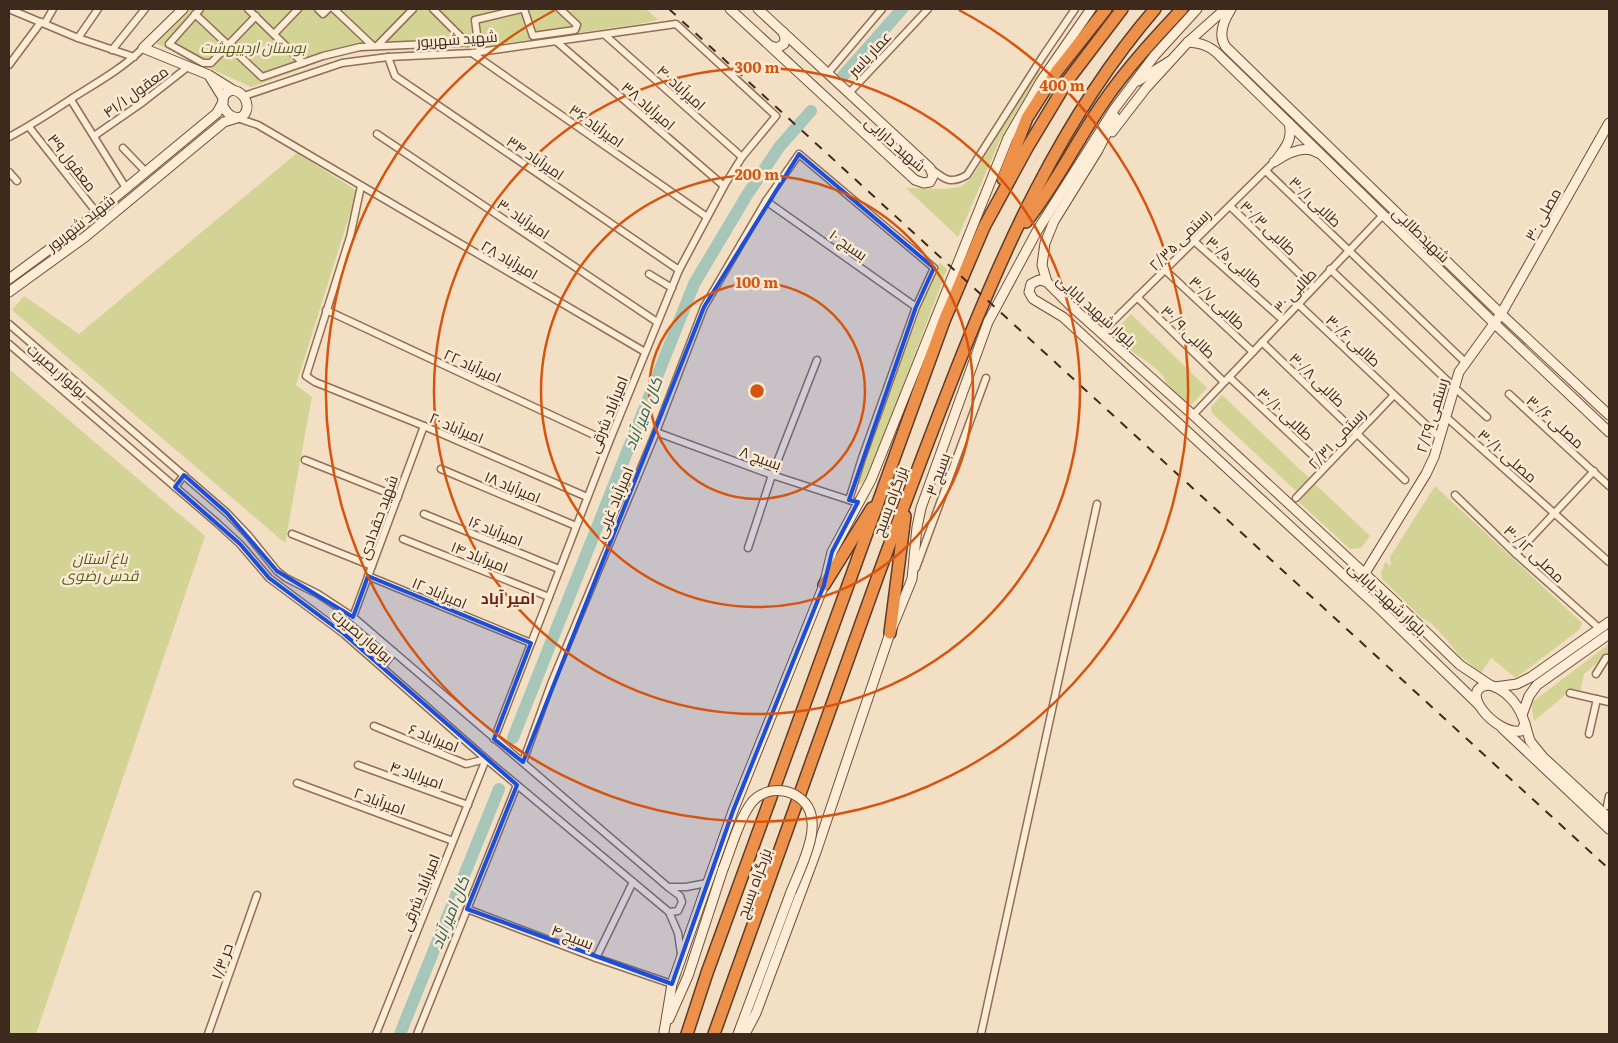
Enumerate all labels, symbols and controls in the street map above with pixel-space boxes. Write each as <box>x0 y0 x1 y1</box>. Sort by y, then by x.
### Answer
street label: شهید شهریور <box>415 24 498 52</box>
street label: عمار یاسر <box>841 25 896 82</box>
park label: بوستان اردیبهشت <box>200 35 307 58</box>
text: 300 m <box>735 55 779 78</box>
street label: معقول ۴۱/۱ <box>97 59 173 123</box>
street label: امیرآباد ۴۰ <box>652 59 712 115</box>
text: 400 m <box>1039 73 1085 96</box>
street label: امیرآباد ۳۸ <box>617 75 681 135</box>
street label: امیرآباد ۳۶ <box>565 98 629 152</box>
street label: شهید دارایی <box>860 110 932 176</box>
street label: معقول ۳۹ <box>43 128 103 196</box>
street label: امیرآباد ۳۴ <box>502 129 570 185</box>
text: 200 m <box>735 162 779 185</box>
street label: طالبی ۳۰/۱ <box>1285 170 1347 232</box>
street label: مصلی ۳۰ <box>1518 183 1566 245</box>
street label: شهید شهریور <box>40 188 119 257</box>
street label: امیرآباد ۳۰ <box>493 192 555 244</box>
street label: طالبی ۳۰/۳ <box>1236 194 1302 260</box>
street label: شهیدطالبی <box>1388 201 1456 267</box>
street label: رستمی ۲/۳۵ <box>1143 203 1215 275</box>
street label: بسیج ۱۰ <box>825 222 873 266</box>
street label: طالبی ۳۰/۵ <box>1201 230 1269 292</box>
street label: امیرآباد ۲۸ <box>477 233 543 285</box>
street label: طالبی ۳۰ <box>1267 262 1321 318</box>
street label: بلوار شهید بابایی <box>1052 268 1142 352</box>
text: 100 m <box>736 270 778 293</box>
street label: طالبی ۳۰/۷ <box>1185 270 1251 334</box>
street label: طالبی ۳۰/۹ <box>1156 299 1222 363</box>
street label: طالبی ۳۰/۶ <box>1321 308 1387 372</box>
street label: بولوار بصیرت <box>23 337 93 403</box>
street label: امیرآباد ۲۲ <box>440 342 506 388</box>
street label: طالبی ۳۰/۸ <box>1285 346 1351 412</box>
street label: امیرآباد شرقی <box>581 372 633 456</box>
water label: کال امیر آباد <box>617 373 667 453</box>
street label: رستمی ۲/۲۹ <box>1409 375 1453 455</box>
street label: طالبی ۳۰/۱۰ <box>1253 381 1319 445</box>
centre of rings <box>748 382 766 400</box>
street label: مصلی ۳۰/۶ <box>1522 389 1590 453</box>
street label: رستمی ۲/۳۱ <box>1302 402 1370 474</box>
street label: امیرآباد ۲۰ <box>426 405 488 449</box>
street label: مصلی ۳۰/۱۰ <box>1473 423 1543 487</box>
street label: بسیج ۸ <box>736 439 785 476</box>
street label: بسیج ۳ <box>919 449 956 499</box>
street label: بزرگراه بسیج <box>866 462 913 540</box>
street label: امیرآباد غربی <box>588 463 638 541</box>
street label: امیرآباد ۱۸ <box>481 464 545 508</box>
street label: شهید حقدادی <box>351 472 403 562</box>
street label: امیرآباد ۱۶ <box>465 509 527 551</box>
street label: مصلی ۳۰/۱۲ <box>1499 519 1571 587</box>
street label: امیرآباد ۱۴ <box>448 534 512 578</box>
park label: باغ آستان قدس رضوی <box>62 546 139 586</box>
street label: بلوار شهید بابایی <box>1344 555 1432 641</box>
street label: امیرآباد ۱۲ <box>409 570 471 614</box>
district label: امیر آباد <box>481 585 535 609</box>
street label: بولوار بصیرت <box>327 602 399 668</box>
street label: امیراباد ۶ <box>405 717 463 757</box>
street label: امیراباد ۴ <box>387 754 447 794</box>
street label: امیرآباد ۲ <box>351 780 409 820</box>
street label: بزرگراه بسیج <box>730 844 777 922</box>
street label: امیرآباد شرقی <box>393 850 445 934</box>
water label: کال امیر آباد <box>424 872 474 952</box>
street label: بسیج ۴ <box>548 917 598 956</box>
street label: حر ۱/۳ <box>204 940 238 982</box>

